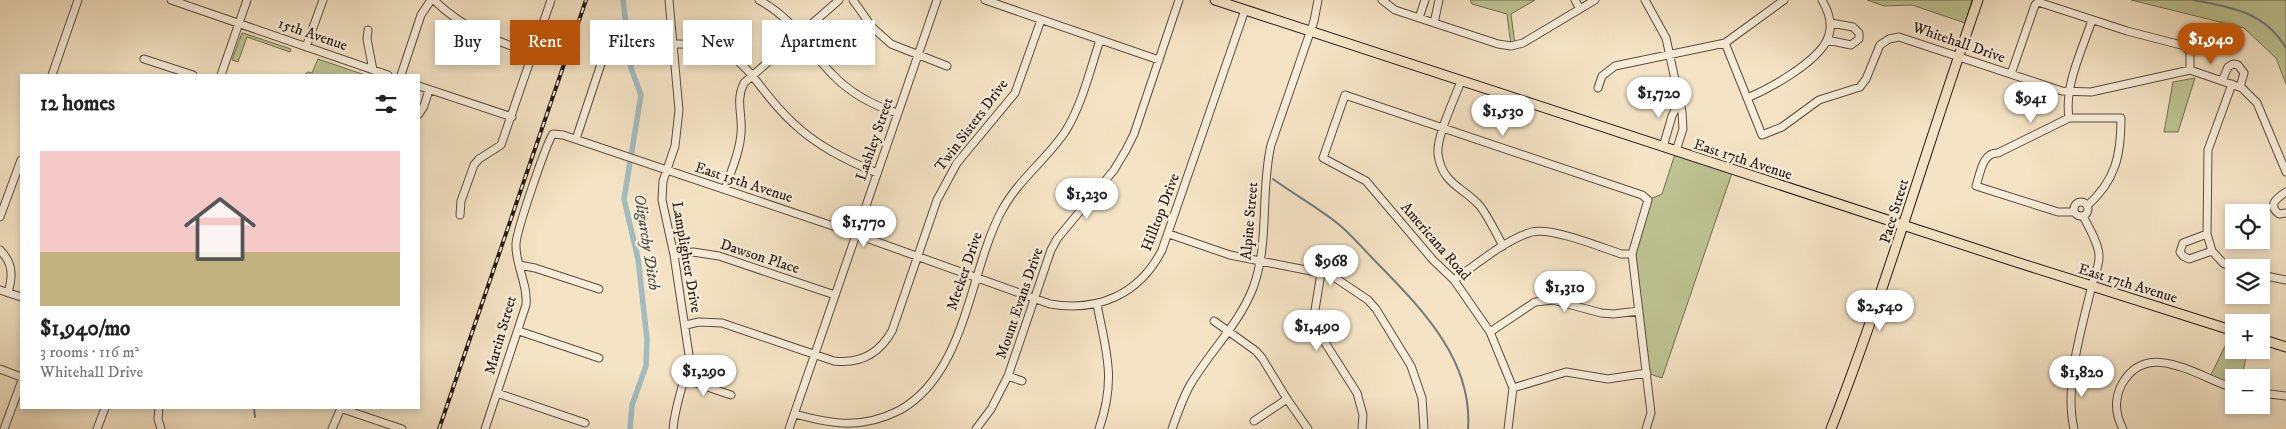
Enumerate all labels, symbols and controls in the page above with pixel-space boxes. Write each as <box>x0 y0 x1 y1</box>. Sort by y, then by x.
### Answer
street label: 15th Avenue <box>276 14 350 55</box>
street label: Whitehall Drive <box>1909 17 2008 67</box>
chip: Buy <box>435 20 500 65</box>
chip: Rent <box>510 20 580 65</box>
chip: Filters <box>590 20 673 65</box>
chip: New <box>683 20 752 65</box>
chip: Apartment <box>762 20 875 65</box>
pin: $1,940 <box>2170 22 2252 65</box>
text: $1,940 <box>2189 29 2233 49</box>
street label: Twin Sisters Drive <box>931 75 1012 175</box>
pin: $1,720 <box>1618 76 1700 119</box>
pin: $941 <box>2001 82 2061 124</box>
text: $1,720 <box>1638 83 1680 103</box>
text: $941 <box>2015 88 2047 108</box>
icon: filters <box>372 90 400 118</box>
text: 12 homes <box>40 91 115 117</box>
pin: $1,530 <box>1462 94 1544 137</box>
street label: Lashley Street <box>851 95 898 183</box>
text: $1,530 <box>1482 101 1524 121</box>
street label: East 17th Avenue <box>1691 135 1795 184</box>
street label: East 15th Avenue <box>692 158 795 207</box>
street label: Hilltop Drive <box>1137 171 1184 254</box>
street label: Pace Street <box>1876 176 1913 246</box>
pin: $1,230 <box>1046 178 1128 220</box>
street label: Alpine Street <box>1237 181 1262 261</box>
icon: home <box>175 184 265 274</box>
text: $1,230 <box>1066 184 1108 204</box>
water label: Oligarchy Ditch <box>630 193 664 292</box>
street label: Americana Road <box>1396 198 1475 285</box>
street label: Lamplighter Drive <box>667 200 706 314</box>
map controls <box>2225 204 2270 414</box>
button: locate <box>2225 204 2270 249</box>
pin: $1,770 <box>823 206 905 248</box>
text: $1,770 <box>842 212 886 232</box>
street label: Meeker Drive <box>942 229 987 313</box>
street label: Dawson Place <box>718 235 802 278</box>
pin: $968 <box>1301 244 1361 287</box>
street label: Mount Evans Drive <box>992 245 1047 361</box>
text: $968 <box>1314 251 1348 271</box>
street label: East 17th Avenue <box>2076 259 2180 308</box>
button: layers <box>2225 259 2270 304</box>
pin: $1,310 <box>1524 270 1606 313</box>
text: $1,310 <box>1545 277 1585 297</box>
pin: $2,540 <box>1839 290 1921 332</box>
street label: Martin Street <box>480 293 521 377</box>
text: $2,540 <box>1857 296 1903 316</box>
pin: $1,490 <box>1276 310 1358 352</box>
button: + <box>2225 314 2270 359</box>
text: $1,940/mo <box>40 316 130 342</box>
text: $1,490 <box>1294 316 1340 336</box>
text: 3 rooms · 116 m² <box>40 342 139 362</box>
pin: $1,290 <box>663 354 745 397</box>
pin: $1,820 <box>2041 356 2123 398</box>
text: $1,290 <box>682 361 726 381</box>
text: Whitehall Drive <box>40 362 143 382</box>
text: $1,820 <box>2060 362 2104 382</box>
button: − <box>2225 369 2270 414</box>

